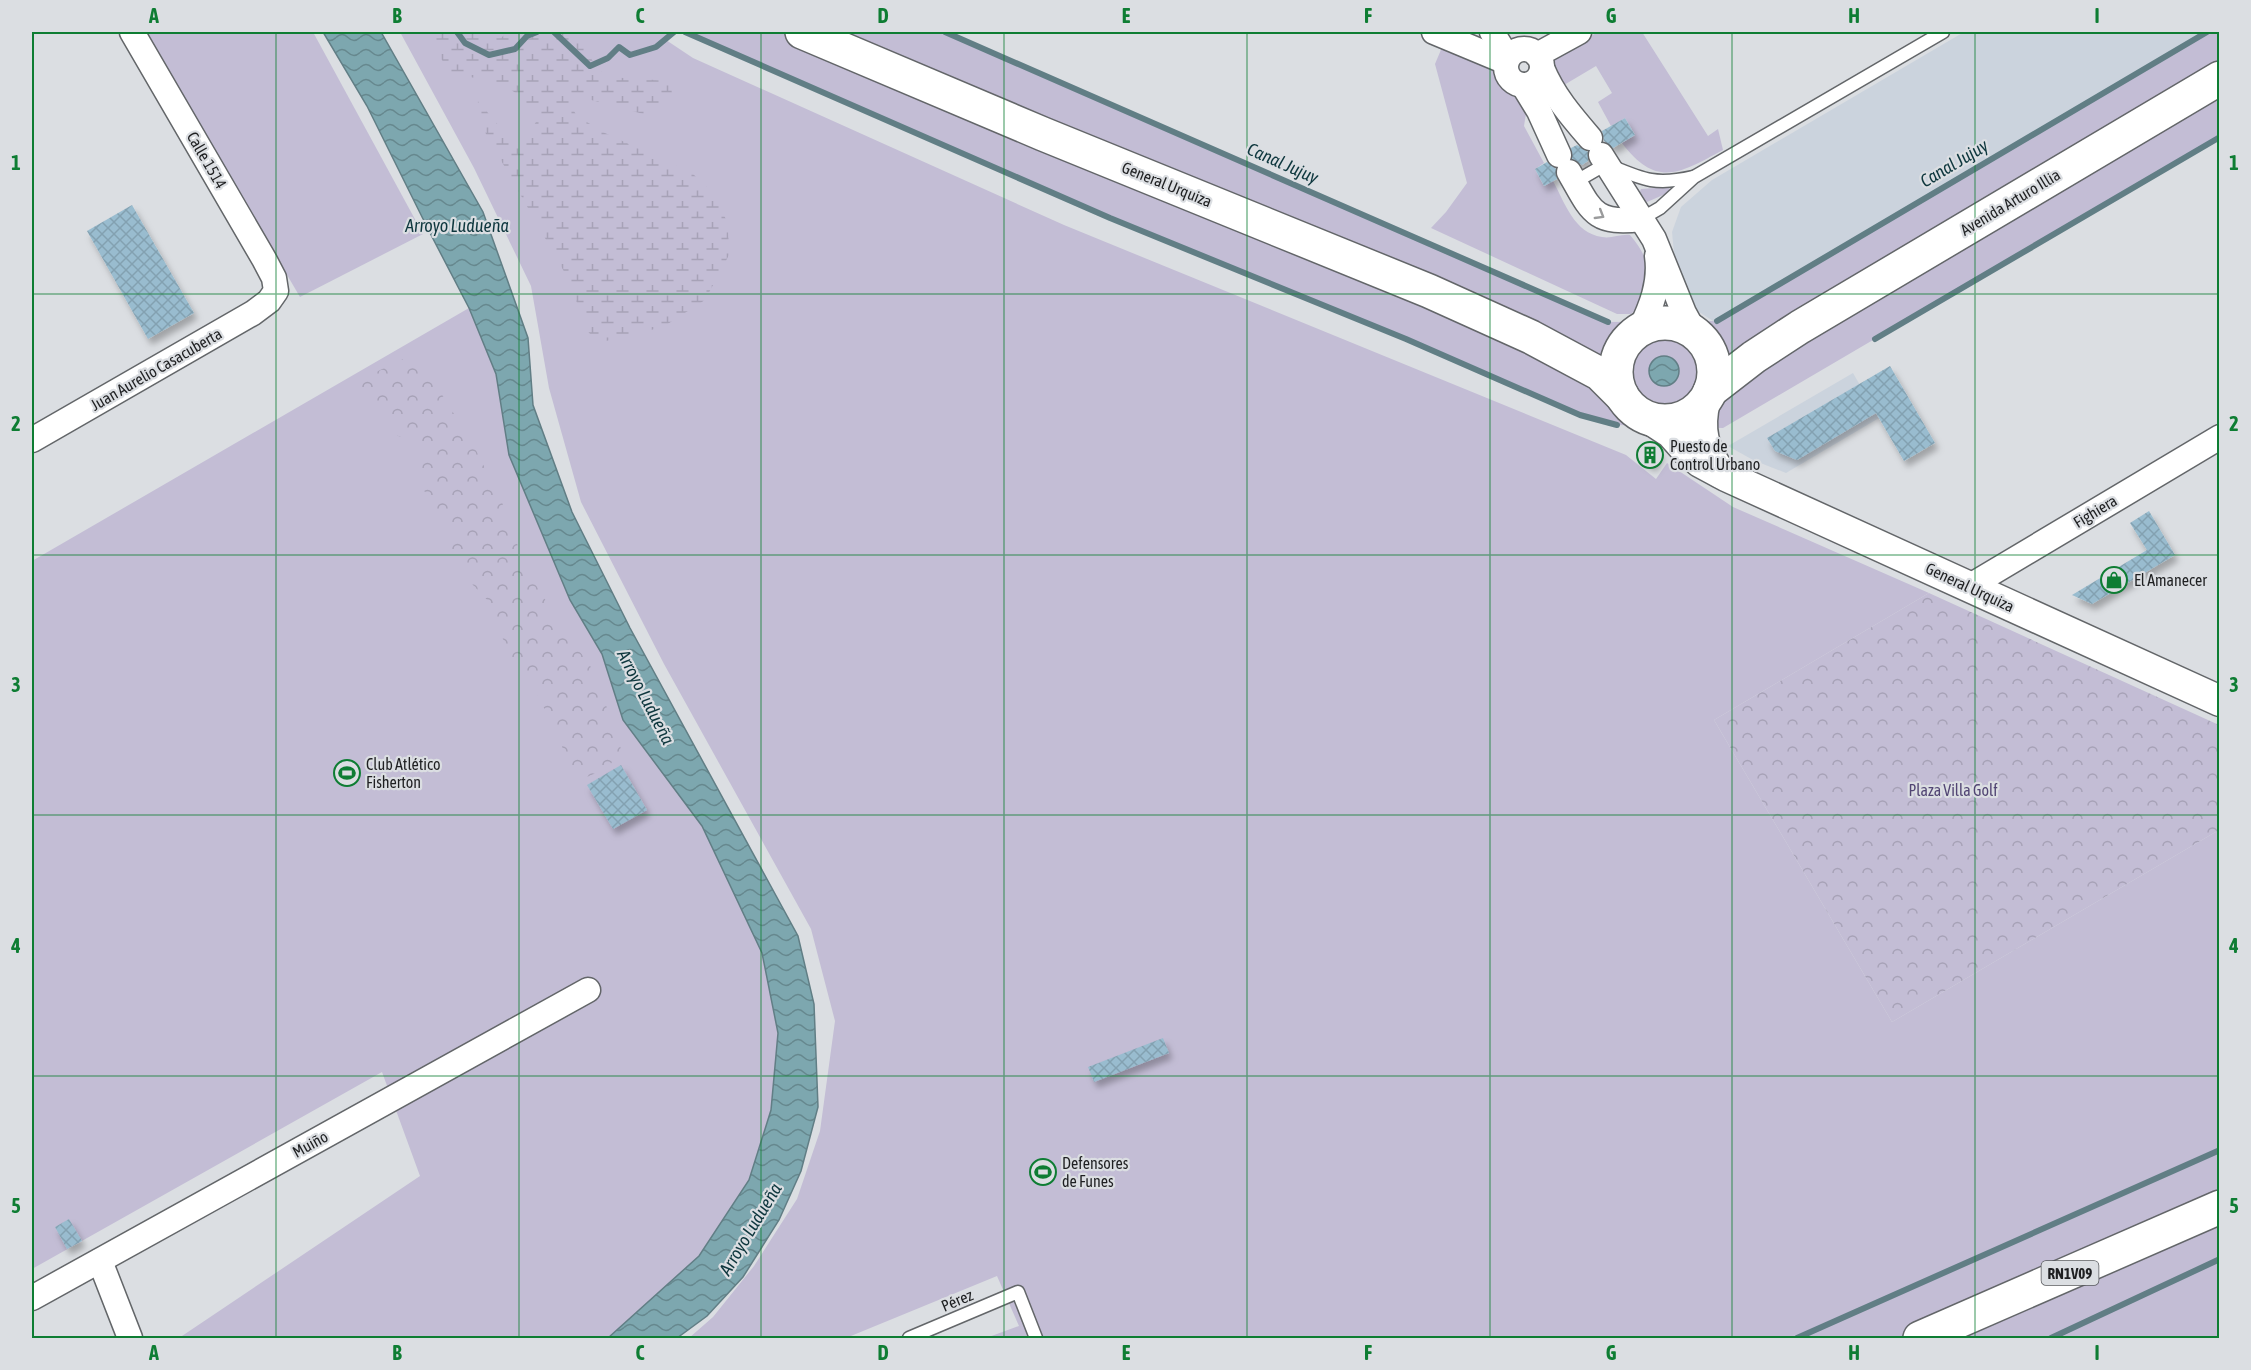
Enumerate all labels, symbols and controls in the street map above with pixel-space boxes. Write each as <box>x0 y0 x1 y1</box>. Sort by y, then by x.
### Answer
text: A <box>148 4 159 27</box>
text: B <box>392 4 402 27</box>
text: C <box>636 4 645 27</box>
text: D <box>877 4 889 27</box>
text: E <box>1122 4 1131 27</box>
text: F <box>1364 4 1372 27</box>
text: G <box>1606 4 1617 27</box>
text: H <box>1848 4 1860 27</box>
text: I <box>2094 4 2100 27</box>
street label: Calle 1514 <box>184 128 230 192</box>
water label: Canal Jujuy <box>1916 134 1992 191</box>
water label: Canal Jujuy <box>1244 138 1322 188</box>
text: 1 <box>11 151 21 174</box>
text: 1 <box>2229 151 2239 174</box>
street label: General Urquiza <box>1119 158 1215 211</box>
street label: Avenida Arturo Illia <box>1957 165 2063 239</box>
one-way arrow <box>1594 207 1604 219</box>
water label: Arroyo Ludueña <box>404 215 509 236</box>
street label: Juan Aurelio Casacuberta <box>87 324 225 414</box>
text: 2 <box>11 412 21 435</box>
text: 2 <box>2229 412 2239 435</box>
place label: Puesto de Control Urbano <box>1670 437 1760 473</box>
building icon: Puesto de Control Urbano <box>1635 440 1665 470</box>
street label: Fighiera <box>2070 491 2121 532</box>
street label: General Urquiza <box>1923 559 2017 616</box>
shop icon: El Amanecer <box>2099 565 2129 595</box>
place label: El Amanecer <box>2134 571 2207 589</box>
water label: Arroyo Ludueña <box>613 645 679 748</box>
text: 3 <box>11 673 21 696</box>
text: 3 <box>2229 673 2239 696</box>
place label: Club Atlético Fisherton <box>366 755 440 791</box>
sports icon: Club Atlético Fisherton <box>332 758 362 788</box>
park label: Plaza Villa Golf <box>1908 781 1998 799</box>
text: 4 <box>10 934 21 957</box>
text: 4 <box>2228 934 2239 957</box>
street label: Muiño <box>289 1127 331 1161</box>
place label: Defensores de Funes <box>1062 1154 1129 1190</box>
sports icon: Defensores de Funes <box>1028 1157 1058 1187</box>
water label: Arroyo Ludueña <box>714 1179 786 1280</box>
text: 5 <box>11 1194 21 1217</box>
text: 5 <box>2229 1194 2239 1217</box>
road number: RN1V09 <box>2042 1261 2098 1285</box>
street label: Pérez <box>938 1285 976 1315</box>
text: A <box>148 1341 159 1364</box>
text: B <box>392 1341 402 1364</box>
text: C <box>636 1341 645 1364</box>
text: D <box>877 1341 889 1364</box>
text: E <box>1122 1341 1131 1364</box>
text: F <box>1364 1341 1372 1364</box>
text: G <box>1606 1341 1617 1364</box>
text: H <box>1848 1341 1860 1364</box>
text: I <box>2094 1341 2100 1364</box>

